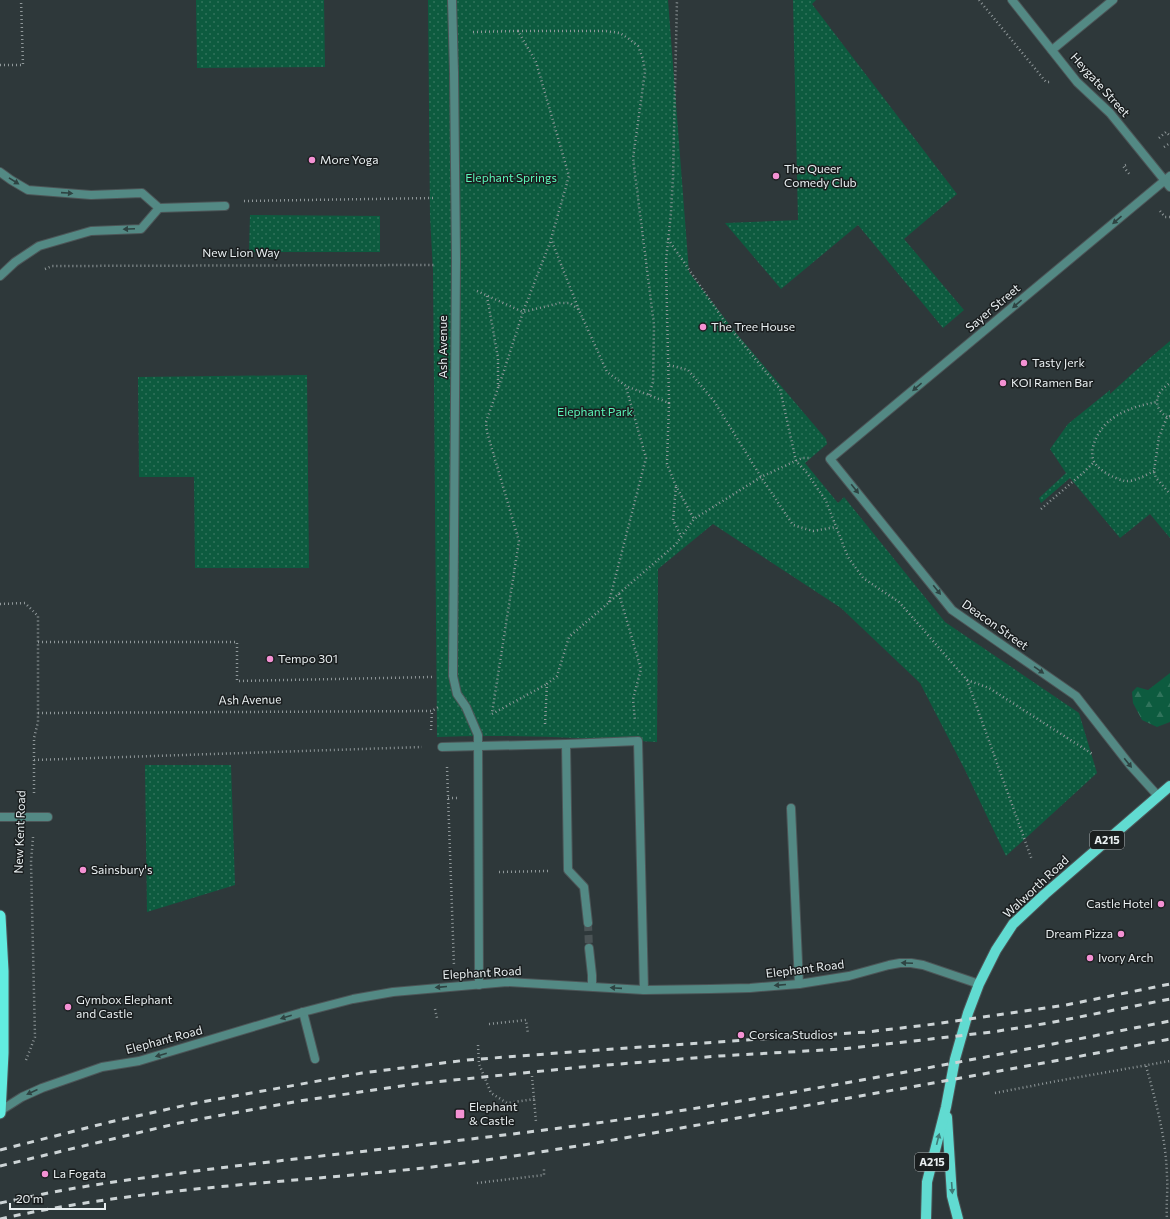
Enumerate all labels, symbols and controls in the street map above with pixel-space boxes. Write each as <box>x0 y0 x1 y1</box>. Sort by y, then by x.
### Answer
street label: Heygate Street <box>1068 49 1133 119</box>
place label: More Yoga <box>320 152 378 166</box>
marker: More Yoga <box>307 155 317 165</box>
place label: The Queer Comedy Club <box>784 161 857 189</box>
park label: Elephant Springs <box>465 170 557 184</box>
marker: The Queer Comedy Club <box>771 171 781 181</box>
one-way arrow <box>8 178 20 185</box>
one-way arrow <box>61 189 73 196</box>
one-way arrow <box>1111 216 1122 225</box>
one-way arrow <box>122 226 135 232</box>
street label: New Lion Way <box>202 245 280 259</box>
street label: Sayer Street <box>962 280 1022 334</box>
one-way arrow <box>1012 299 1022 308</box>
street label: Ash Avenue <box>435 316 449 378</box>
place label: The Tree House <box>711 319 795 333</box>
marker: The Tree House <box>698 322 708 332</box>
place label: Tasty Jerk <box>1032 355 1085 370</box>
marker: Tasty Jerk <box>1019 358 1029 368</box>
place label: KOI Ramen Bar <box>1011 375 1093 389</box>
marker: KOI Ramen Bar <box>998 378 1008 388</box>
one-way arrow <box>912 382 923 391</box>
park label: Elephant Park <box>557 404 633 418</box>
one-way arrow <box>851 484 859 495</box>
one-way arrow <box>932 585 941 596</box>
street label: Deacon Street <box>960 596 1031 652</box>
place label: Tempo 301 <box>278 651 338 665</box>
marker: Tempo 301 <box>265 654 275 664</box>
one-way arrow <box>1033 666 1044 674</box>
street label: Ash Avenue <box>218 691 282 707</box>
one-way arrow <box>1124 757 1132 768</box>
street label: New Kent Road <box>11 790 27 874</box>
road number: A215 <box>1090 831 1124 849</box>
street label: Walworth Road <box>1000 852 1071 920</box>
place label: Sainsbury's <box>91 862 152 876</box>
marker: Sainsbury's <box>78 865 88 875</box>
place label: Castle Hotel <box>1086 896 1153 910</box>
marker: Castle Hotel <box>1156 899 1166 909</box>
place label: Dream Pizza <box>1045 926 1113 940</box>
marker: Dream Pizza <box>1116 929 1126 939</box>
place label: Ivory Arch <box>1098 950 1153 964</box>
marker: Ivory Arch <box>1085 953 1095 963</box>
street label: Elephant Road <box>765 956 845 980</box>
one-way arrow <box>901 960 913 967</box>
street label: Elephant Road <box>442 963 522 981</box>
one-way arrow <box>774 982 786 989</box>
one-way arrow <box>435 984 447 991</box>
one-way arrow <box>610 984 622 991</box>
place label: Gymbox Elephant and Castle <box>76 992 173 1020</box>
marker: Gymbox Elephant and Castle <box>63 1002 73 1012</box>
one-way arrow <box>279 1014 291 1020</box>
street label: Elephant Road <box>124 1022 204 1056</box>
place label: Corsica Studios <box>749 1027 833 1041</box>
marker: Corsica Studios <box>736 1030 746 1040</box>
one-way arrow <box>155 1052 168 1058</box>
one-way arrow <box>27 1089 38 1095</box>
place label: Elephant & Castle <box>469 1099 518 1127</box>
marker: Elephant & Castle <box>454 1108 466 1120</box>
one-way arrow <box>935 1133 941 1145</box>
road number: A215 <box>915 1153 949 1171</box>
place label: La Fogata <box>53 1166 106 1180</box>
marker: La Fogata <box>40 1169 50 1179</box>
one-way arrow <box>948 1182 955 1194</box>
scale bar <box>10 1185 105 1211</box>
text: 20 m <box>16 1191 43 1205</box>

